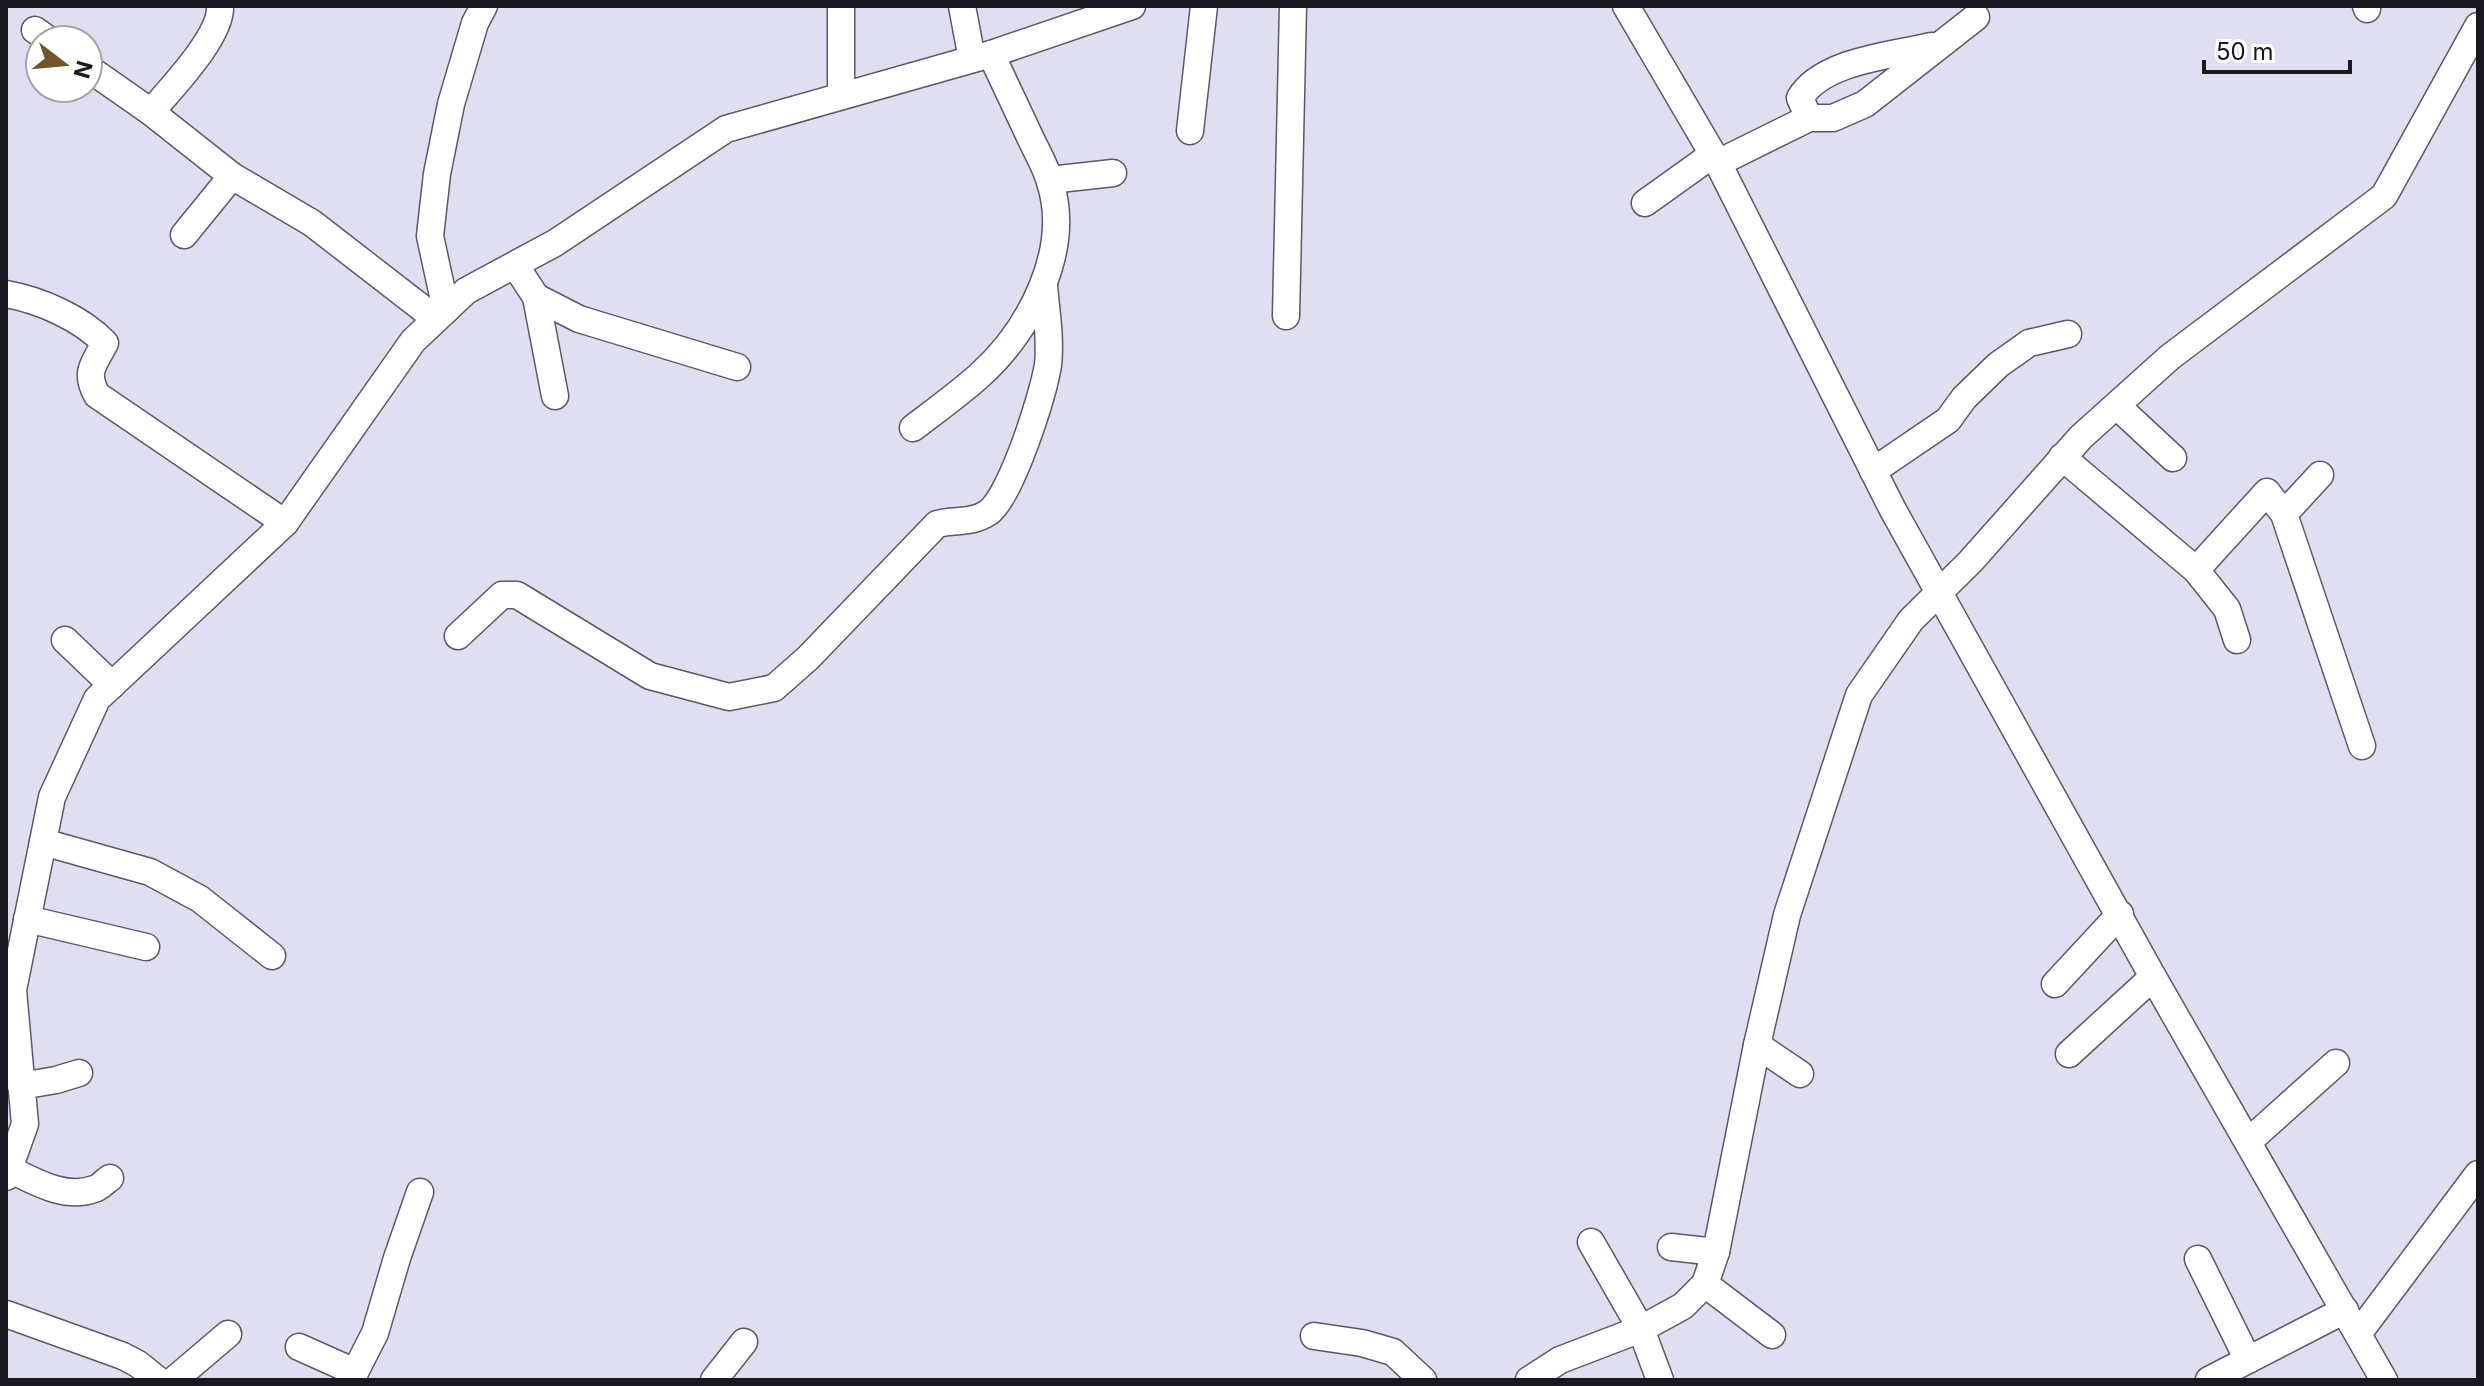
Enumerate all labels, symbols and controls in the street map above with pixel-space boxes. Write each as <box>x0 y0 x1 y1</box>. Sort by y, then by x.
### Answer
north arrow <box>24 24 104 104</box>
scale bar <box>2204 24 2350 74</box>
text: 50 m <box>2216 37 2274 66</box>
text: N <box>68 58 98 81</box>

